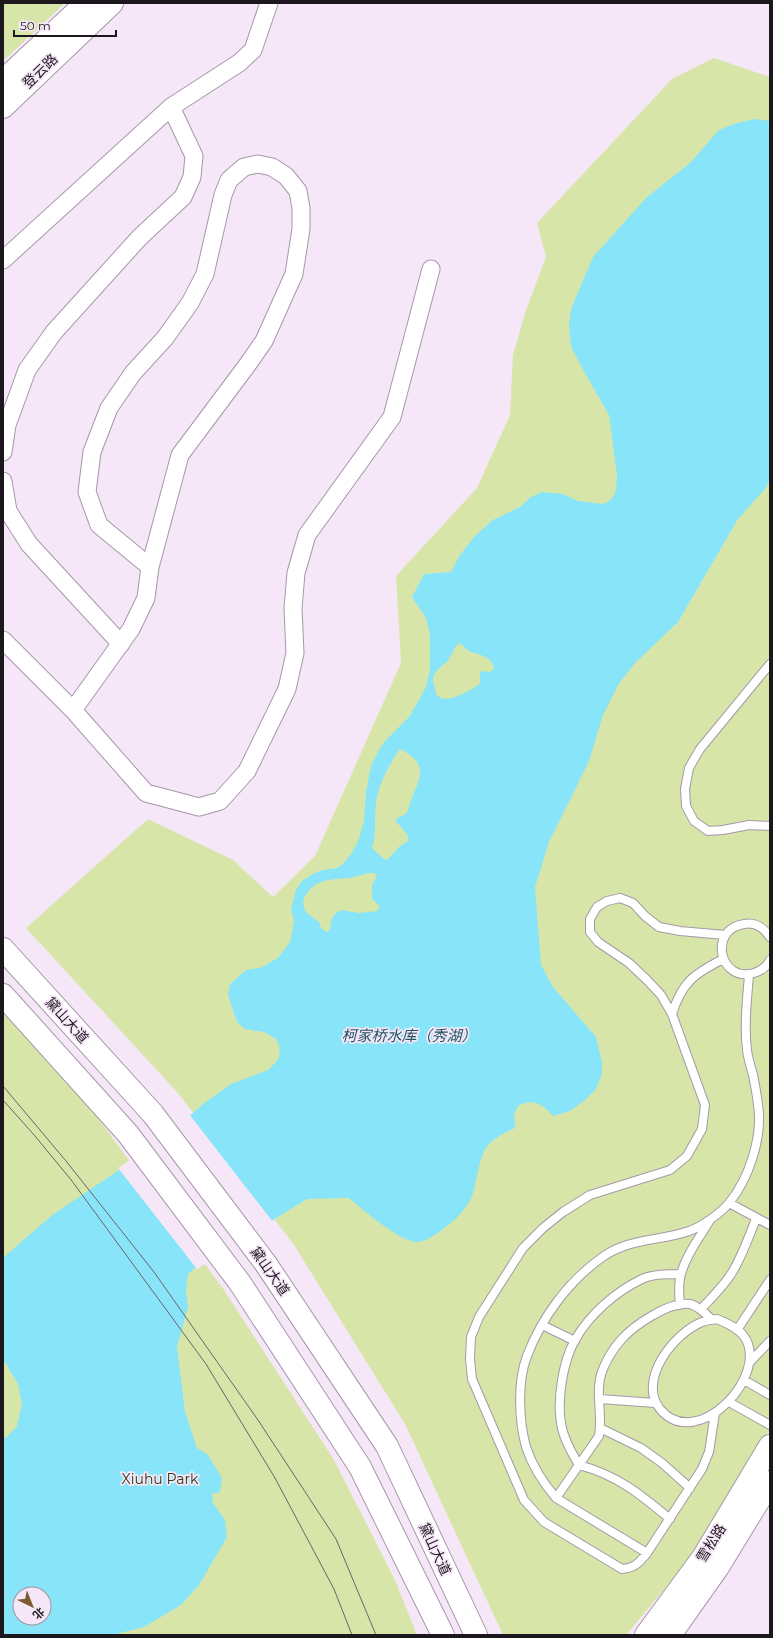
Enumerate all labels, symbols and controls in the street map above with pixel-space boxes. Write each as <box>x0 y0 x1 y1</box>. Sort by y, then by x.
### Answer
scale bar <box>14 12 116 38</box>
text: 50 m <box>20 18 51 33</box>
street label: 登云路 <box>19 50 61 92</box>
street label: 黛山大道 <box>42 993 92 1047</box>
water label: 柯家桥水库（秀湖） <box>341 1026 477 1045</box>
street label: 黛山大道 <box>247 1243 293 1299</box>
park label: Xiuhu Park <box>122 1470 199 1488</box>
street label: 黛山大道 <box>415 1520 455 1578</box>
street label: 雪松路 <box>692 1520 730 1566</box>
north arrow <box>12 1586 52 1626</box>
text: 北 <box>30 1604 48 1622</box>

